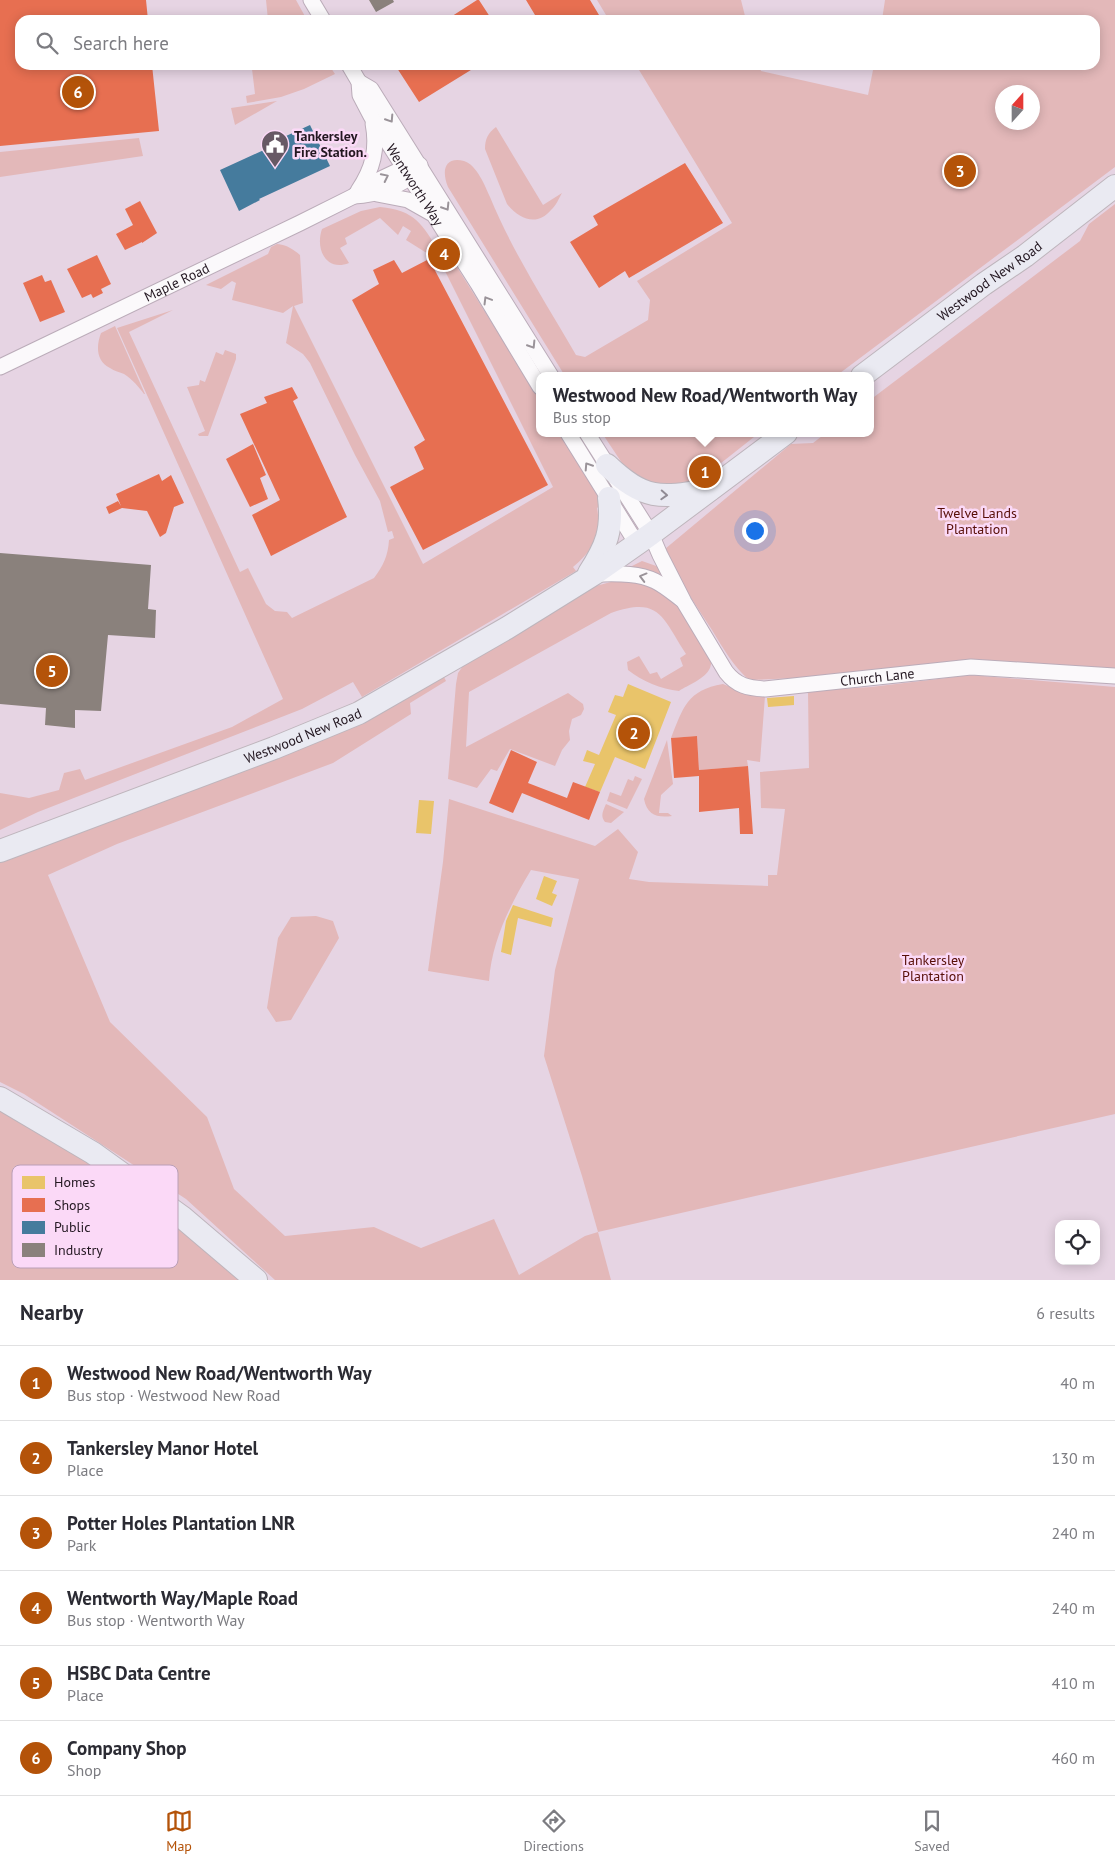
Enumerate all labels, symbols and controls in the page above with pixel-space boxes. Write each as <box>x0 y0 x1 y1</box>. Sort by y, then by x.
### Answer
search box <box>15 15 1100 70</box>
icon: search <box>33 29 61 57</box>
text: Search here <box>73 31 169 55</box>
pin: 6 <box>62 73 94 111</box>
north arrow <box>995 85 1040 130</box>
one-way arrow <box>384 113 393 122</box>
place label: Tankersley Fire Station. <box>294 127 367 161</box>
public building icon: Tankersley Fire Station. <box>260 129 290 168</box>
street label: Wentworth Way <box>382 140 448 230</box>
pin: 3 <box>944 152 976 190</box>
one-way arrow <box>380 172 389 183</box>
one-way arrow <box>440 201 449 210</box>
pin: 4 <box>428 235 460 273</box>
street label: Westwood New Road <box>934 237 1046 325</box>
street label: Maple Road <box>141 259 212 306</box>
one-way arrow <box>484 297 494 306</box>
one-way arrow <box>526 339 535 348</box>
popup <box>536 372 874 437</box>
text: Westwood New Road/Wentworth Way <box>553 383 857 407</box>
text: Bus stop <box>553 407 611 427</box>
pin: 1 <box>689 453 721 491</box>
one-way arrow <box>585 462 594 471</box>
one-way arrow <box>660 489 668 500</box>
park label: Twelve Lands Plantation <box>937 504 1017 538</box>
your location <box>742 518 768 544</box>
one-way arrow <box>639 573 647 583</box>
pin: 5 <box>36 652 68 690</box>
street label: Church Lane <box>839 664 915 690</box>
street label: Westwood New Road <box>242 704 364 767</box>
pin: 2 <box>618 714 650 752</box>
park label: Tankersley Plantation <box>902 951 965 985</box>
legend <box>12 1165 178 1268</box>
text: Homes <box>54 1173 95 1191</box>
text: Shops <box>54 1196 90 1214</box>
text: Public <box>54 1218 91 1236</box>
map controls <box>1055 1220 1100 1265</box>
button: locate <box>1055 1220 1100 1265</box>
text: Industry <box>54 1241 103 1259</box>
text: Nearby <box>20 1299 83 1326</box>
text: 6 results <box>1036 1303 1095 1323</box>
text: Westwood New Road/Wentworth Way <box>67 1361 372 1385</box>
text: 1 <box>31 1373 41 1393</box>
text: 40 m <box>1060 1373 1095 1393</box>
text: Bus stop · Westwood New Road <box>67 1385 280 1405</box>
text: Tankersley Manor Hotel <box>67 1436 258 1460</box>
text: 2 <box>31 1448 41 1468</box>
text: 130 m <box>1052 1448 1095 1468</box>
text: Place <box>67 1460 104 1480</box>
text: Potter Holes Plantation LNR <box>67 1511 295 1535</box>
text: 3 <box>31 1523 41 1543</box>
text: 240 m <box>1052 1523 1095 1543</box>
text: Park <box>67 1535 96 1555</box>
text: Wentworth Way/Maple Road <box>67 1586 298 1610</box>
text: 4 <box>31 1598 41 1618</box>
text: 240 m <box>1052 1598 1095 1618</box>
text: Bus stop · Wentworth Way <box>67 1610 245 1630</box>
text: HSBC Data Centre <box>67 1661 211 1685</box>
text: 5 <box>31 1673 41 1693</box>
text: 410 m <box>1052 1673 1095 1693</box>
text: Place <box>67 1685 104 1705</box>
text: Company Shop <box>67 1736 187 1760</box>
text: 6 <box>31 1748 41 1768</box>
text: 460 m <box>1052 1748 1095 1768</box>
text: Shop <box>67 1760 101 1780</box>
tab: Map <box>165 1807 193 1855</box>
tab: Directions <box>523 1807 584 1855</box>
tab: Saved <box>914 1807 950 1855</box>

